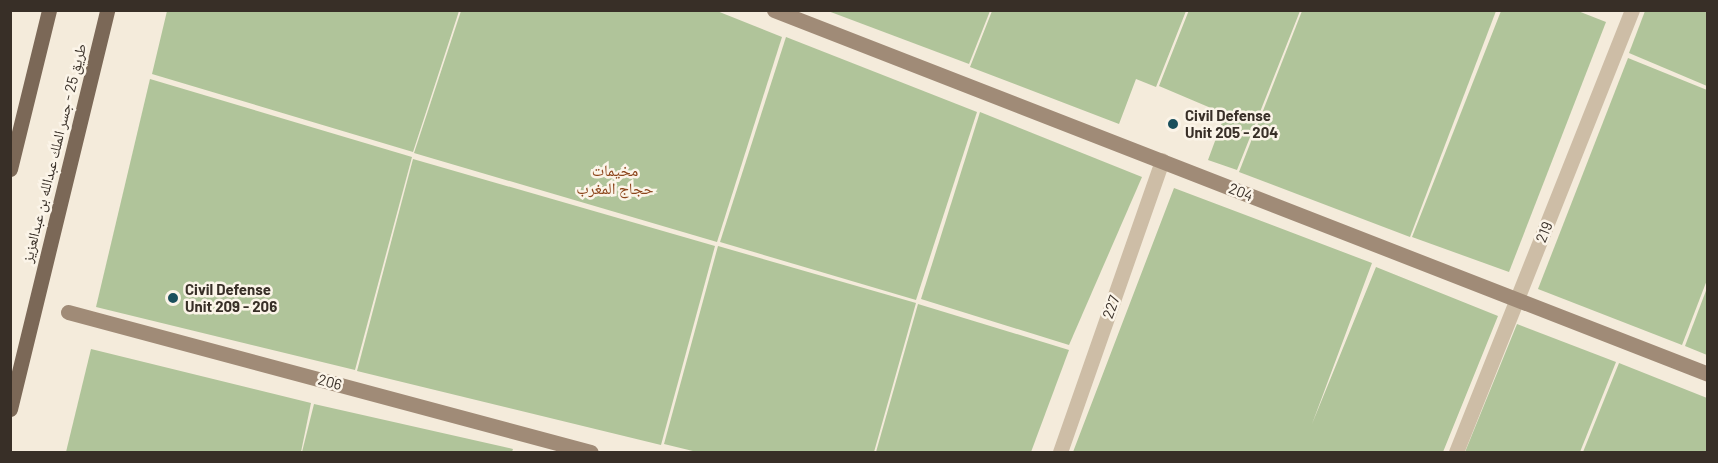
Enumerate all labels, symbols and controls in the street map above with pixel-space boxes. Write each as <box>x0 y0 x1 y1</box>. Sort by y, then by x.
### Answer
street label: طريق 25 - جسر الملك عبدالله بن عبدالعزيز <box>18 42 90 264</box>
place label: Civil Defense Unit 205 - 204 <box>1185 106 1278 141</box>
marker: Civil Defense Unit 205 - 204 <box>1166 117 1180 131</box>
district label: مخيمات حجاج المغرب <box>576 160 654 198</box>
street label: 204 <box>1226 179 1256 205</box>
street label: 219 <box>1532 219 1556 245</box>
place label: Civil Defense Unit 209 - 206 <box>185 280 277 315</box>
marker: Civil Defense Unit 209 - 206 <box>166 291 180 305</box>
street label: 227 <box>1099 293 1123 321</box>
street label: 206 <box>316 370 344 394</box>

